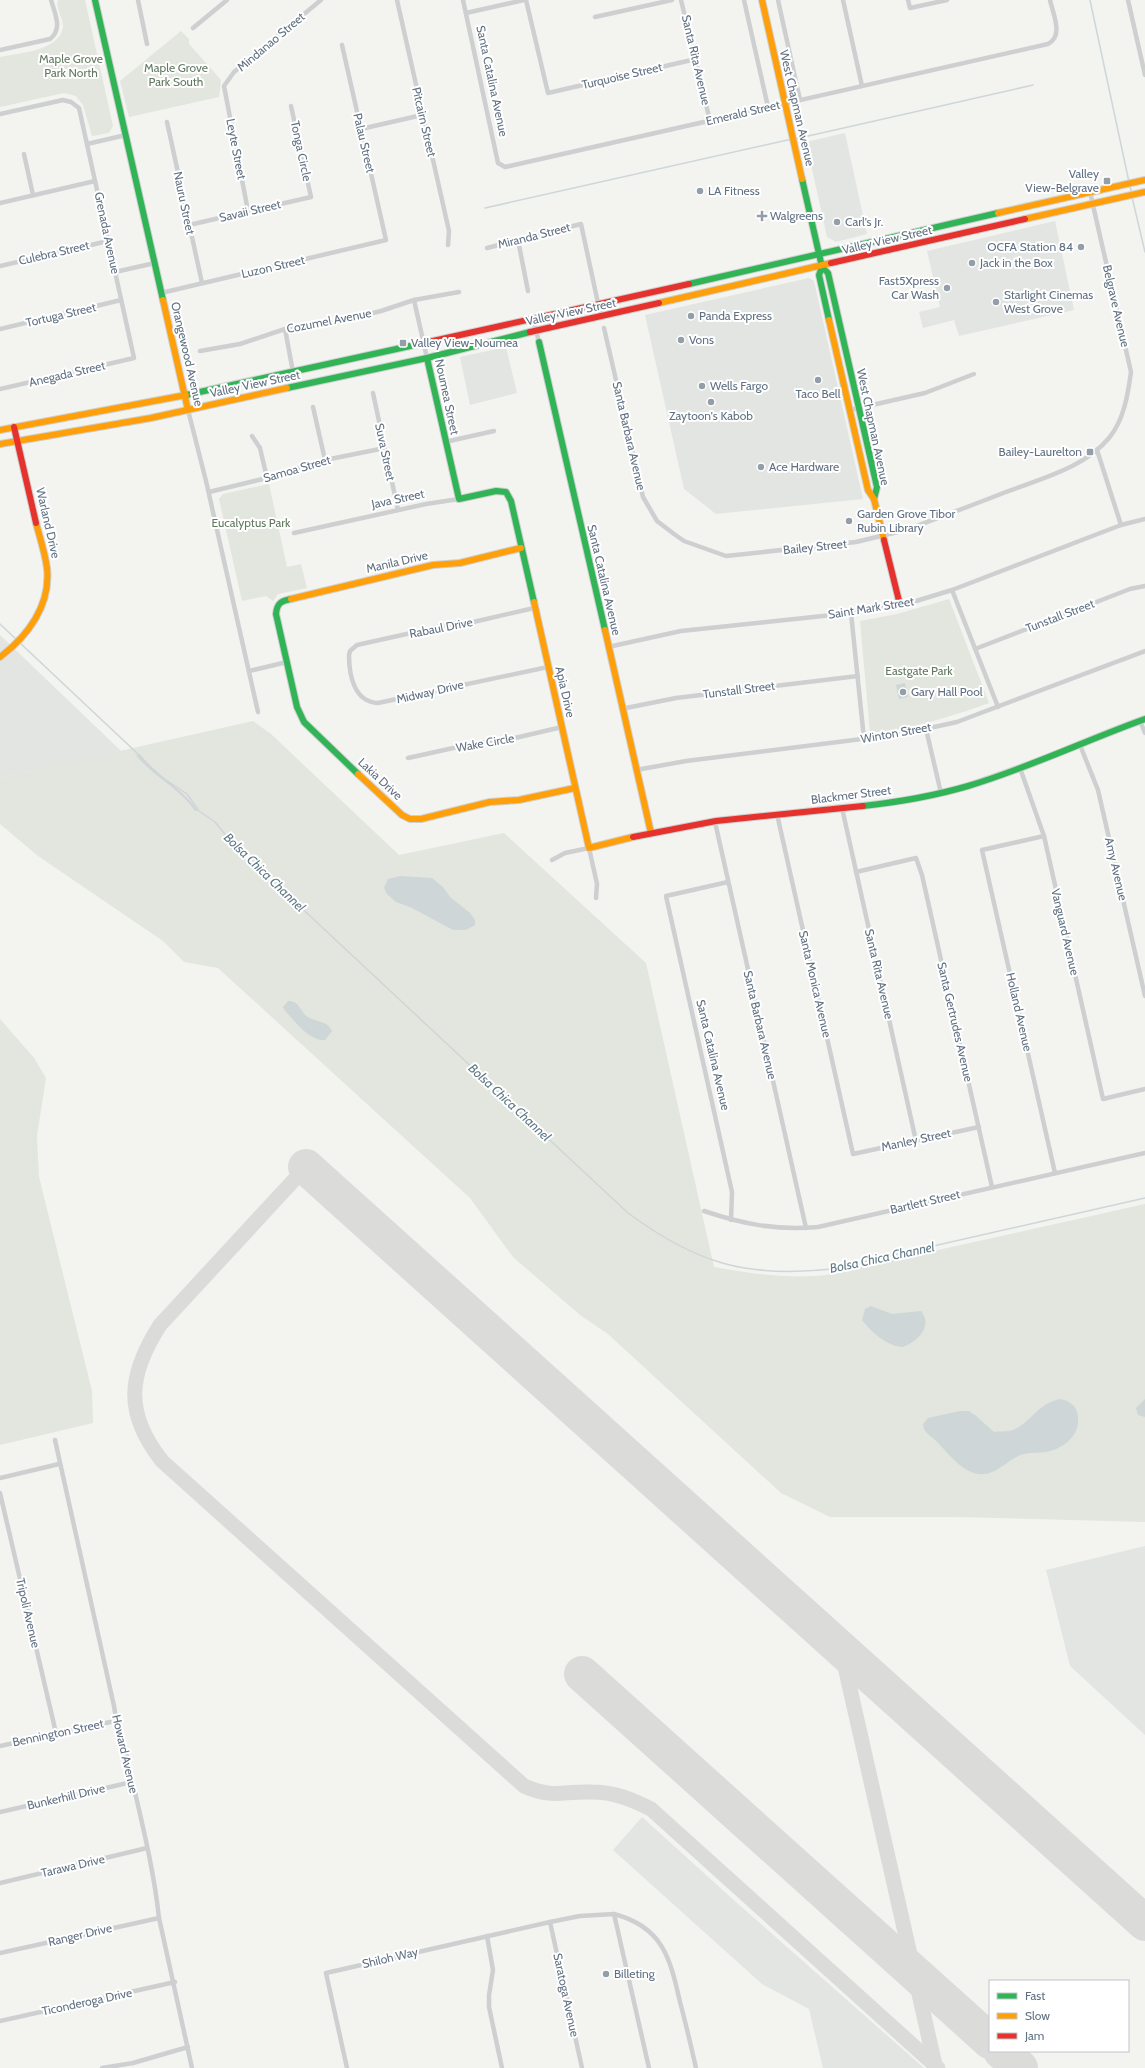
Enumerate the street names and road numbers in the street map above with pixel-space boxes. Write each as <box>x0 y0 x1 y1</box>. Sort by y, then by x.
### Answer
street label: Mindanao Street <box>234 9 308 74</box>
street label: Santa Rita Avenue <box>679 13 714 106</box>
street label: Santa Catalina Avenue <box>473 24 512 138</box>
street label: West Chapman Avenue <box>777 48 818 167</box>
street label: Turquoise Street <box>580 59 664 92</box>
street label: Pitcairn Street <box>409 86 440 158</box>
street label: Emerald Street <box>704 97 781 128</box>
street label: Palau Street <box>350 112 379 174</box>
street label: Leyte Street <box>223 117 250 181</box>
street label: Tonga Circle <box>288 119 315 183</box>
street label: Nauru Street <box>170 170 198 236</box>
street label: Grenada Avenue <box>91 191 123 275</box>
street label: Savaii Street <box>218 196 282 225</box>
street label: Miranda Street <box>496 219 572 252</box>
street label: Valley View Street <box>840 222 933 257</box>
street label: Culebra Street <box>17 237 91 268</box>
street label: Luzon Street <box>240 252 306 281</box>
street label: Belgrave Avenue <box>1100 263 1133 349</box>
street label: Valley View Street <box>524 295 617 328</box>
street label: Tortuga Street <box>24 299 97 330</box>
street label: Orangewood Avenue <box>168 300 207 408</box>
street label: Cozumel Avenue <box>285 305 372 336</box>
street label: Anegada Street <box>27 357 107 390</box>
street label: Noumea Street <box>432 358 463 436</box>
street label: Valley View Street <box>208 367 301 400</box>
street label: West Chapman Avenue <box>854 367 893 487</box>
street label: Santa Barbara Avenue <box>610 380 649 492</box>
street label: Suva Street <box>372 422 399 482</box>
street label: Samoa Street <box>262 452 332 485</box>
street label: Warland Drive <box>33 486 64 560</box>
street label: Java Street <box>369 486 426 512</box>
street label: Santa Catalina Avenue <box>584 523 625 637</box>
street label: Bailey Street <box>782 536 848 557</box>
street label: Manila Drive <box>365 547 429 576</box>
street label: Saint Mark Street <box>827 593 915 622</box>
street label: Tunstall Street <box>1023 596 1096 635</box>
street label: Rabaul Drive <box>408 614 474 641</box>
street label: Apia Drive <box>552 665 579 719</box>
street label: Midway Drive <box>395 676 465 707</box>
street label: Tunstall Street <box>702 678 776 701</box>
street label: Winton Street <box>860 719 932 746</box>
street label: Wake Circle <box>455 730 515 755</box>
street label: Lakia Drive <box>355 754 406 803</box>
street label: Blackmer Street <box>810 782 892 807</box>
street label: Amy Avenue <box>1102 836 1131 902</box>
street label: Vanguard Avenue <box>1048 887 1083 977</box>
street label: Santa Rita Avenue <box>862 927 897 1020</box>
street label: Santa Monica Avenue <box>796 929 835 1039</box>
street label: Santa Gertrudes Avenue <box>934 961 977 1083</box>
street label: Santa Barbara Avenue <box>741 969 780 1081</box>
street label: Holland Avenue <box>1003 971 1036 1053</box>
street label: Santa Catalina Avenue <box>693 998 734 1112</box>
street label: Manley Street <box>880 1125 952 1154</box>
street label: Bartlett Street <box>888 1186 961 1217</box>
street label: Tripoli Avenue <box>13 1577 44 1649</box>
street label: Howard Avenue <box>109 1713 142 1795</box>
street label: Bennington Street <box>11 1716 105 1749</box>
street label: Bunkerhill Drive <box>25 1780 106 1813</box>
street label: Tarawa Drive <box>40 1851 106 1880</box>
street label: Ranger Drive <box>46 1920 113 1949</box>
street label: Shiloh Way <box>360 1944 419 1971</box>
street label: Saratoga Avenue <box>550 1952 583 2038</box>
street label: Ticonderoga Drive <box>40 1985 133 2018</box>

